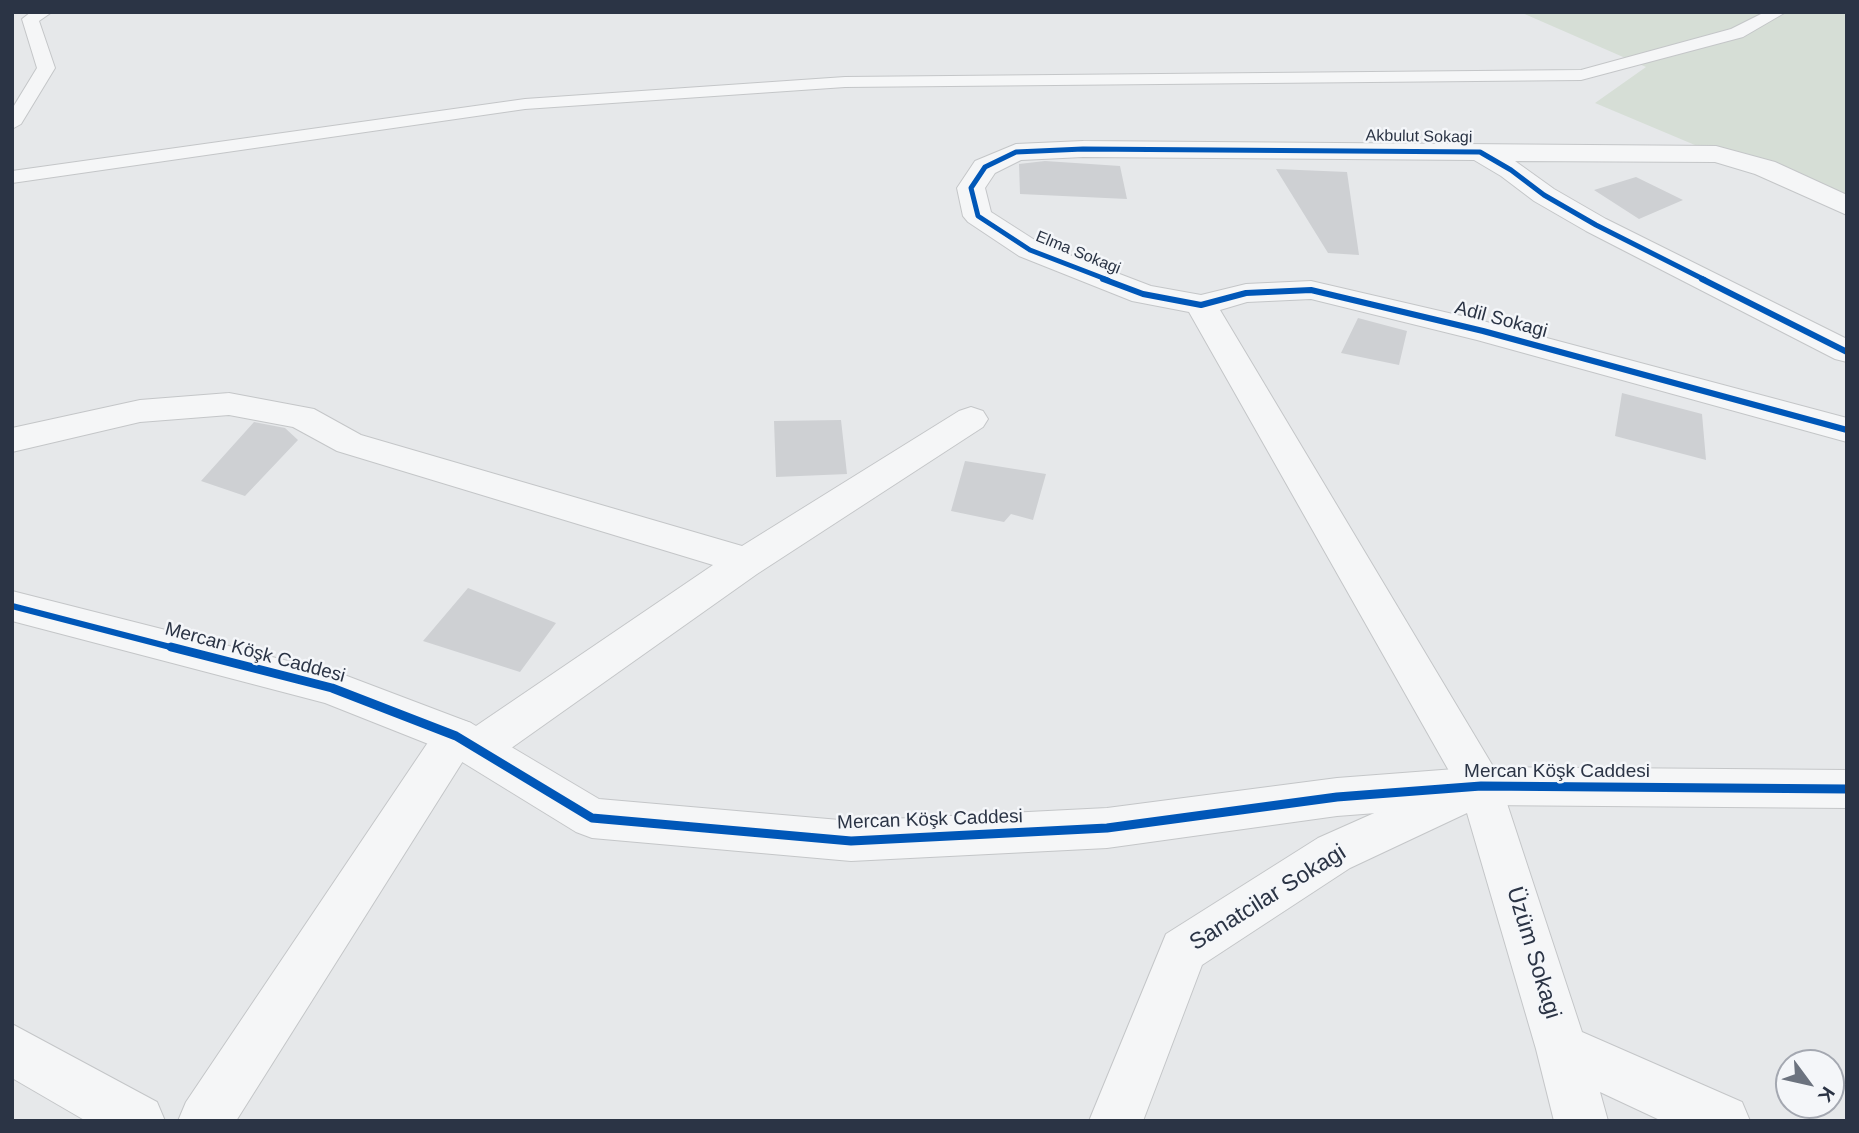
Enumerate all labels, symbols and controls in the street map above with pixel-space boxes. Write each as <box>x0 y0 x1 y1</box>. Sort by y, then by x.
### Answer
street label: Akbulut Sokagi <box>1365 126 1473 148</box>
street label: Elma Sokagi <box>1033 227 1123 279</box>
street label: Adil Sokagi <box>1452 297 1550 343</box>
street label: Mercan Köşk Caddesi <box>162 618 348 688</box>
street label: Mercan Köşk Caddesi <box>1464 761 1650 783</box>
street label: Mercan Köşk Caddesi <box>837 805 1023 835</box>
street label: Sanatcilar Sokagi <box>1185 839 1351 957</box>
street label: Üzüm Sokagi <box>1500 884 1566 1022</box>
north arrow <box>1775 1049 1845 1119</box>
text: K <box>1814 1083 1839 1106</box>

